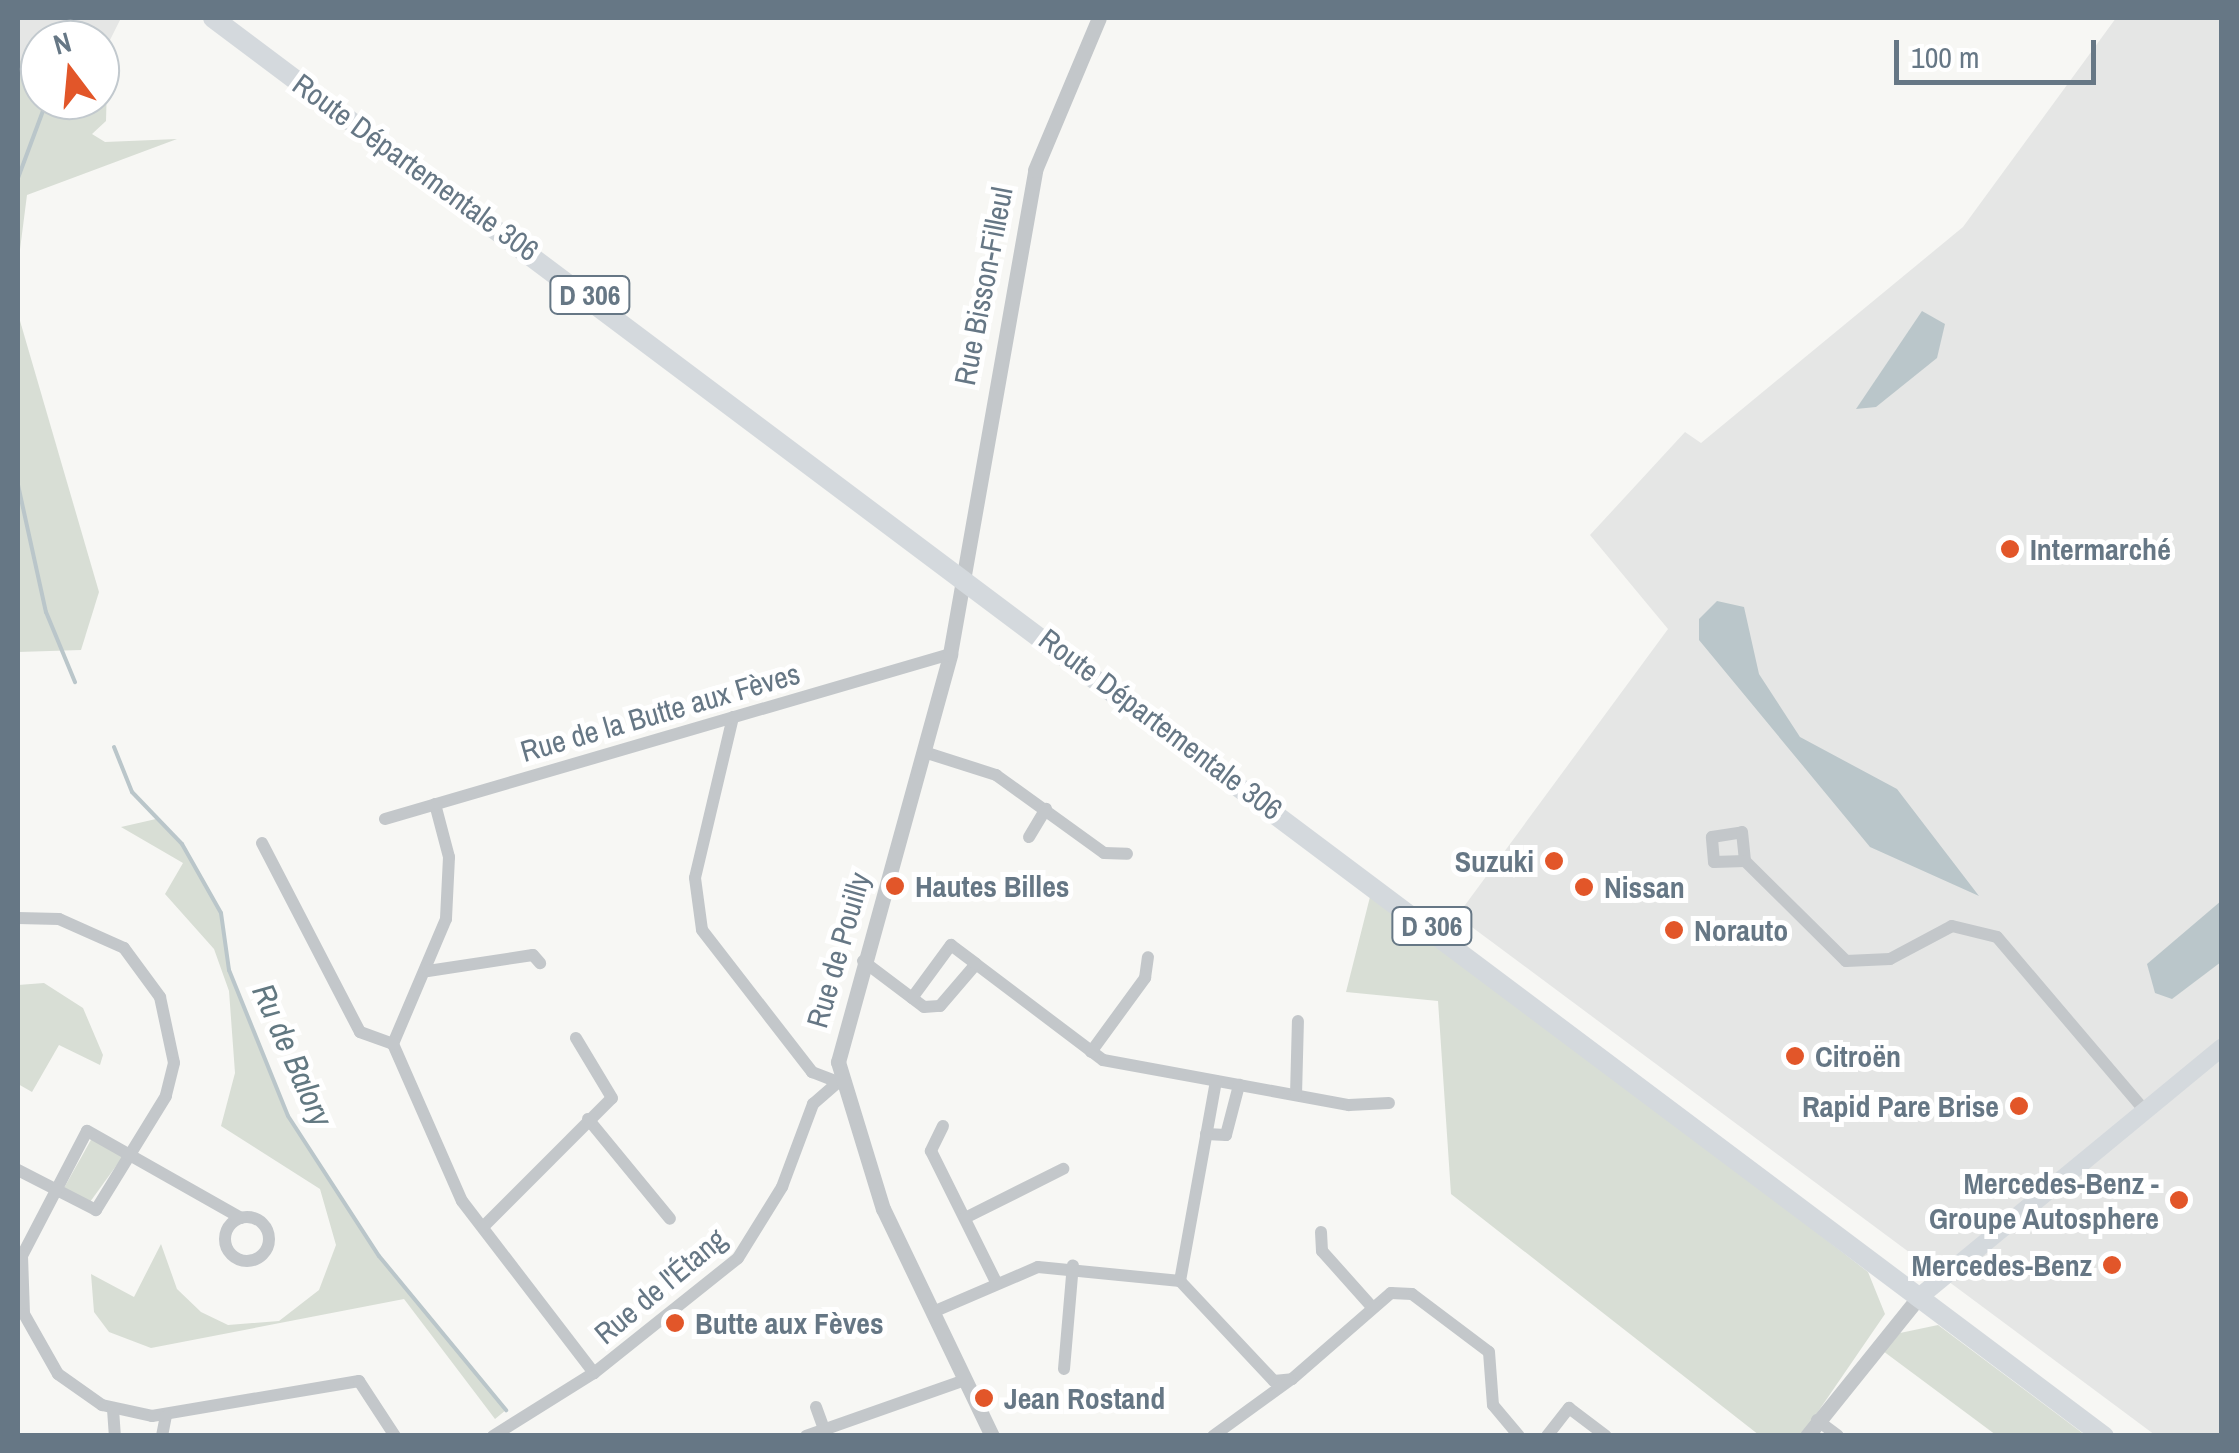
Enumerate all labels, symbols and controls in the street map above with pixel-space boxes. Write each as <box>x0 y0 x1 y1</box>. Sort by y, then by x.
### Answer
north arrow <box>20 20 120 120</box>
scale bar <box>1899 20 2102 82</box>
text: N <box>49 23 75 64</box>
text: 100 m <box>1911 37 1979 77</box>
street label: Route Départementale 306 <box>286 66 546 268</box>
street label: Rue Bisson-Filleul <box>946 184 1020 388</box>
road number: D 306 <box>548 272 632 318</box>
place label: Intermarché <box>2030 531 2171 567</box>
marker: Intermarché <box>1999 538 2021 560</box>
street label: Route Départementale 306 <box>1032 621 1290 827</box>
street label: Rue de la Butte aux Fèves <box>516 655 804 769</box>
place label: Suzuki <box>1455 843 1534 879</box>
marker: Suzuki <box>1543 850 1565 872</box>
street label: Rue de Pouilly <box>799 868 877 1032</box>
place label: Hautes Billes <box>915 868 1069 904</box>
place label: Nissan <box>1604 869 1685 905</box>
marker: Hautes Billes <box>884 875 906 897</box>
marker: Nissan <box>1573 876 1595 898</box>
road number: D 306 <box>1390 903 1474 949</box>
place label: Norauto <box>1694 912 1788 948</box>
marker: Norauto <box>1663 919 1685 941</box>
water label: Ru de Balory <box>244 978 340 1132</box>
place label: Citroën <box>1815 1038 1901 1074</box>
marker: Citroën <box>1784 1045 1806 1067</box>
place label: Rapid Pare Brise <box>1802 1088 1999 1124</box>
marker: Rapid Pare Brise <box>2008 1095 2030 1117</box>
place label: Mercedes-Benz - Groupe Autosphere <box>1928 1165 2159 1236</box>
marker: Mercedes-Benz - Groupe Autosphere <box>2168 1189 2190 1211</box>
street label: Rue de l'Étang <box>587 1221 733 1351</box>
place label: Mercedes-Benz <box>1912 1247 2092 1283</box>
marker: Mercedes-Benz <box>2101 1254 2123 1276</box>
place label: Butte aux Fèves <box>695 1305 884 1341</box>
marker: Butte aux Fèves <box>664 1312 686 1334</box>
place label: Jean Rostand <box>1004 1380 1165 1416</box>
marker: Jean Rostand <box>973 1387 995 1409</box>

